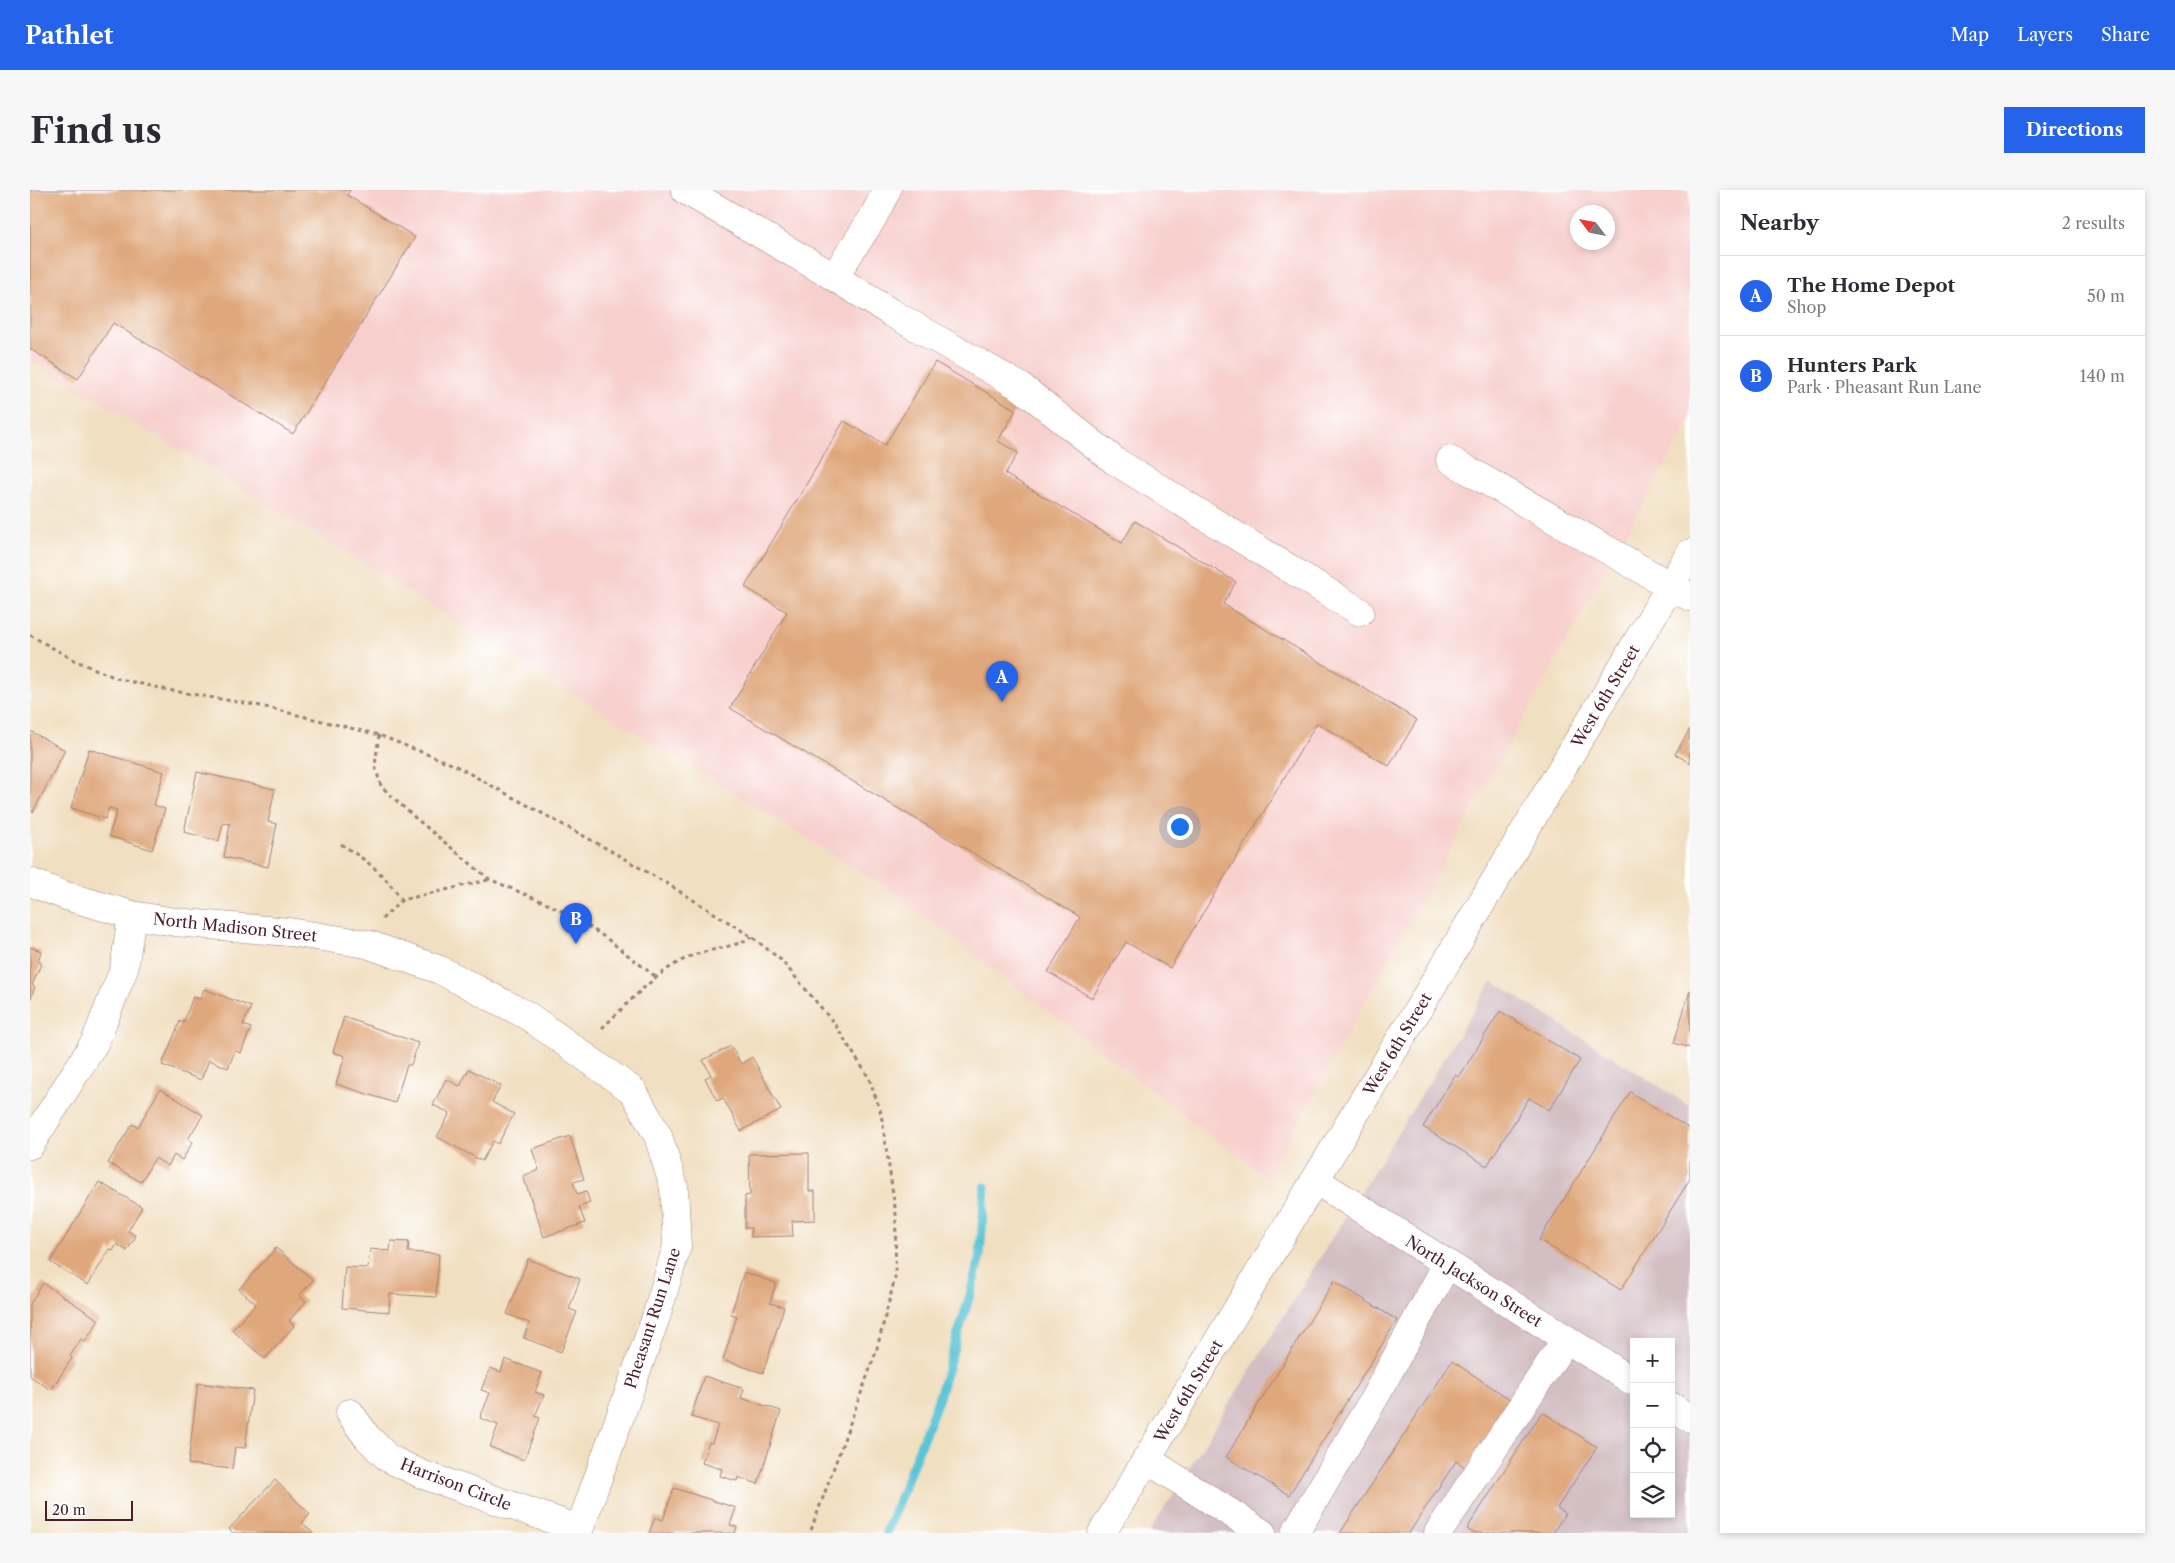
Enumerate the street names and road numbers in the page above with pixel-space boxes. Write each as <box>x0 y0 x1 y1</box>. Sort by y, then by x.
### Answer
street label: West 6th Street <box>1566 641 1644 752</box>
street label: North Madison Street <box>152 908 318 946</box>
street label: West 6th Street <box>1358 989 1436 1100</box>
street label: North Jackson Street <box>1402 1231 1546 1331</box>
street label: Pheasant Run Lane <box>620 1245 684 1391</box>
street label: West 6th Street <box>1149 1336 1227 1447</box>
street label: Harrison Circle <box>398 1454 514 1514</box>

